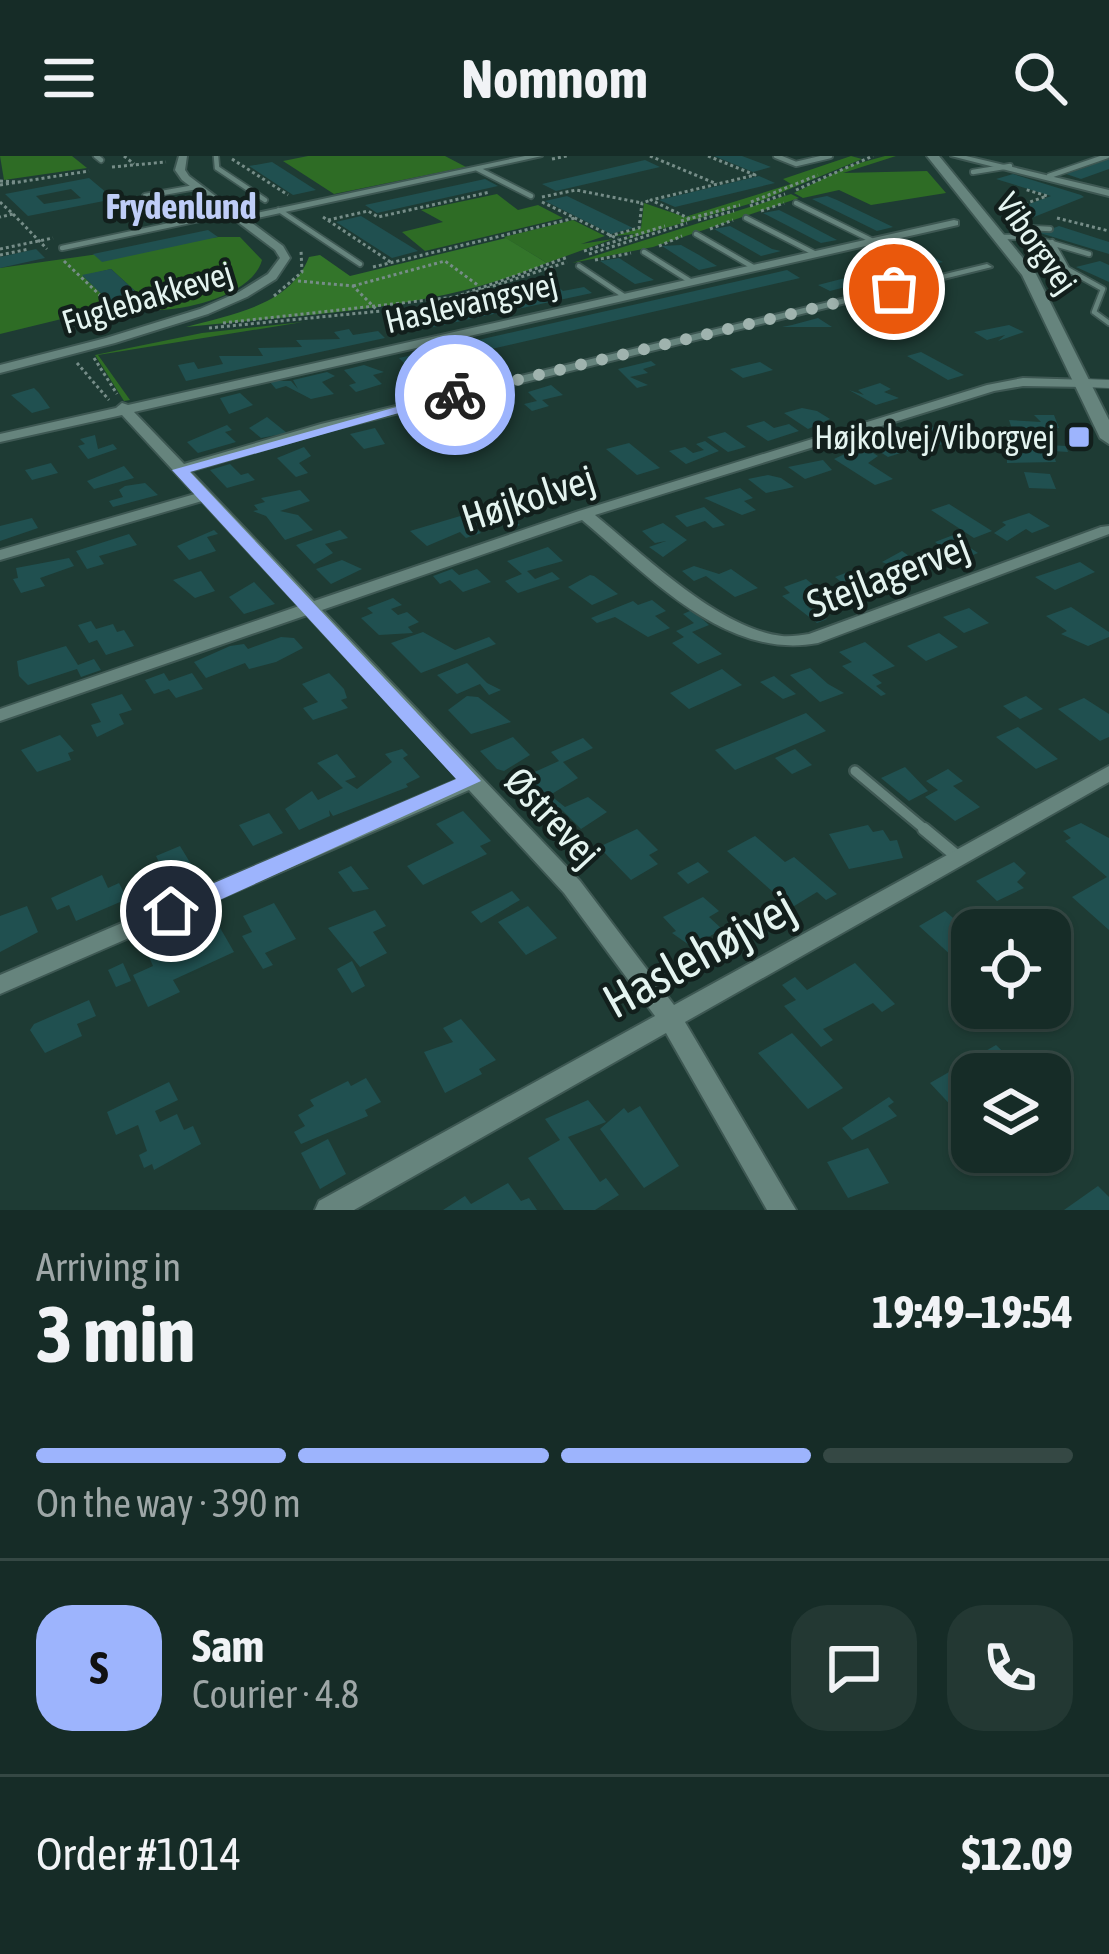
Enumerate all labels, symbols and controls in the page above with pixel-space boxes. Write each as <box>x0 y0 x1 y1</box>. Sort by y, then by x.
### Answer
icon: menu <box>36 45 102 111</box>
icon: search <box>1007 45 1073 111</box>
text: Nomnom <box>461 48 648 109</box>
district label: Frydenlund <box>105 185 257 227</box>
street label: Viborgvej <box>989 186 1085 300</box>
pin <box>843 238 945 340</box>
street label: Fuglebakkevej <box>57 253 237 341</box>
icon: bag <box>861 256 927 322</box>
street label: Haslevangsvej <box>381 264 561 340</box>
courier <box>395 335 515 455</box>
icon: bike <box>422 362 488 428</box>
place label: Højkolvej/Viborgvej <box>814 418 1055 456</box>
marker: Højkolvej/Viborgvej <box>1066 424 1092 450</box>
street label: Højkolvej <box>456 456 600 540</box>
street label: Stejlagervej <box>801 524 975 626</box>
street label: Østrevej <box>496 758 610 876</box>
pin <box>120 860 222 962</box>
icon: home <box>138 878 204 944</box>
street label: Haslehøjvej <box>594 879 804 1029</box>
map controls <box>951 909 1071 1173</box>
button: locate <box>951 909 1071 1029</box>
button: layers <box>951 1053 1071 1173</box>
text: Arriving in <box>36 1245 181 1289</box>
text: 19:49–19:54 <box>872 1286 1073 1338</box>
text: 3 min <box>36 1289 195 1379</box>
text: On the way · 390 m <box>36 1481 301 1525</box>
button: chat <box>791 1605 917 1731</box>
button: phone <box>947 1605 1073 1731</box>
text: Sam <box>192 1620 264 1672</box>
text: S <box>90 1642 108 1694</box>
text: Courier · 4.8 <box>192 1672 359 1716</box>
text: Order #1014 <box>36 1828 241 1880</box>
text: $12.09 <box>961 1828 1073 1880</box>

